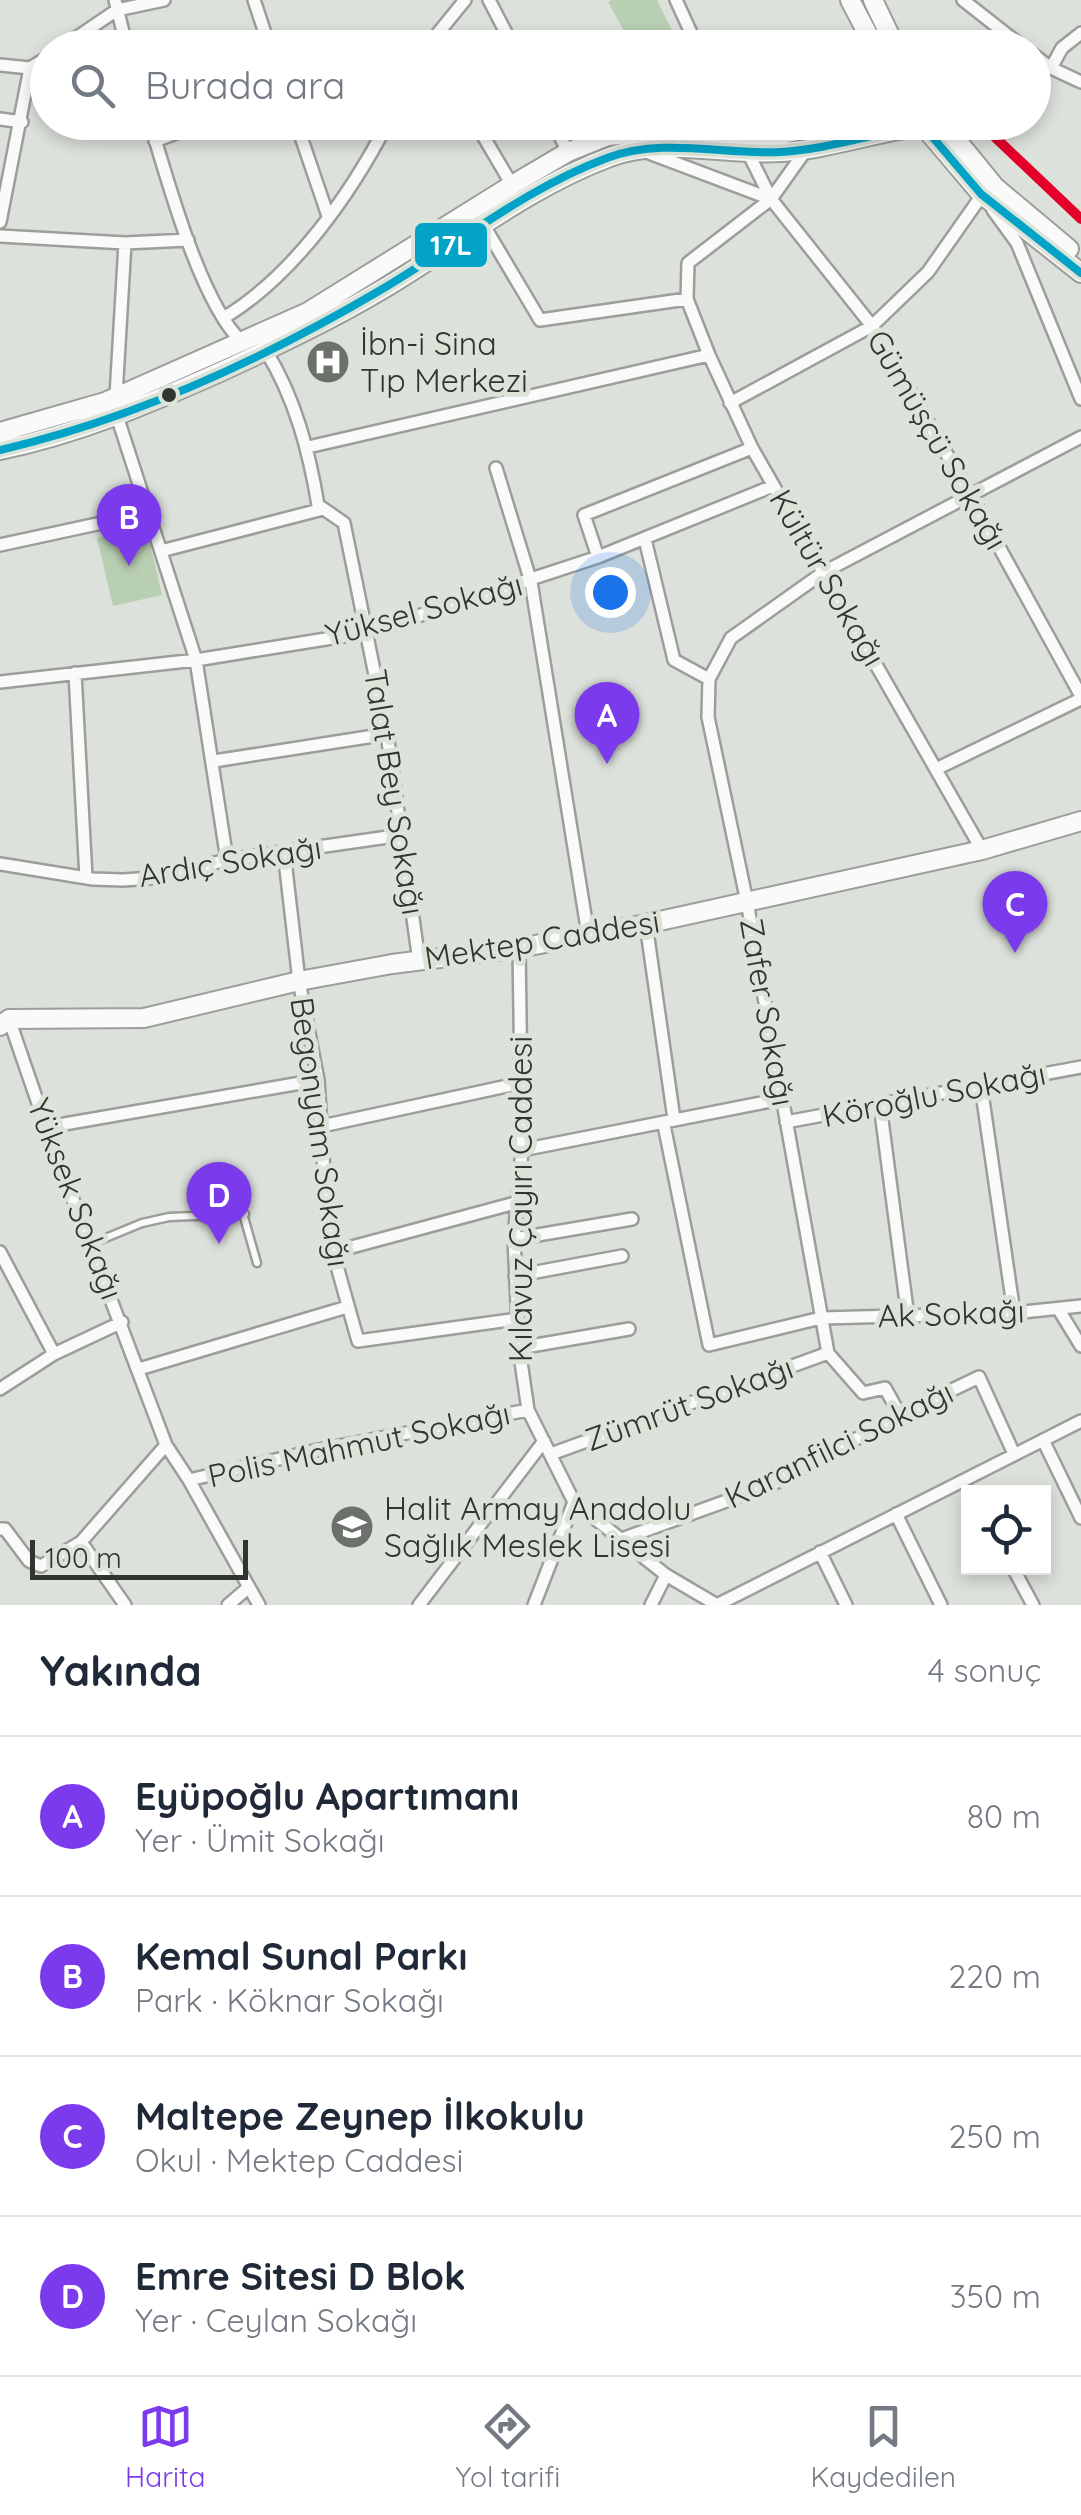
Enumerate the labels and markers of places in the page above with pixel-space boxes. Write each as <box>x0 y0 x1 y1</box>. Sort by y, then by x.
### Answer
place label: İbn-i Sina Tıp Merkezi <box>360 323 528 400</box>
hospital icon: İbn-i Sina Tıp Merkezi <box>305 339 351 385</box>
unlabelled marker <box>159 385 179 405</box>
pin: B <box>96 484 162 566</box>
pin: A <box>574 682 640 764</box>
pin: C <box>982 870 1048 953</box>
pin: D <box>186 1162 252 1244</box>
place label: Halit Armay Anadolu Sağlık Meslek Lisesi <box>384 1488 691 1565</box>
school or university icon: Halit Armay Anadolu Sağlık Meslek Lisesi <box>329 1504 375 1550</box>

